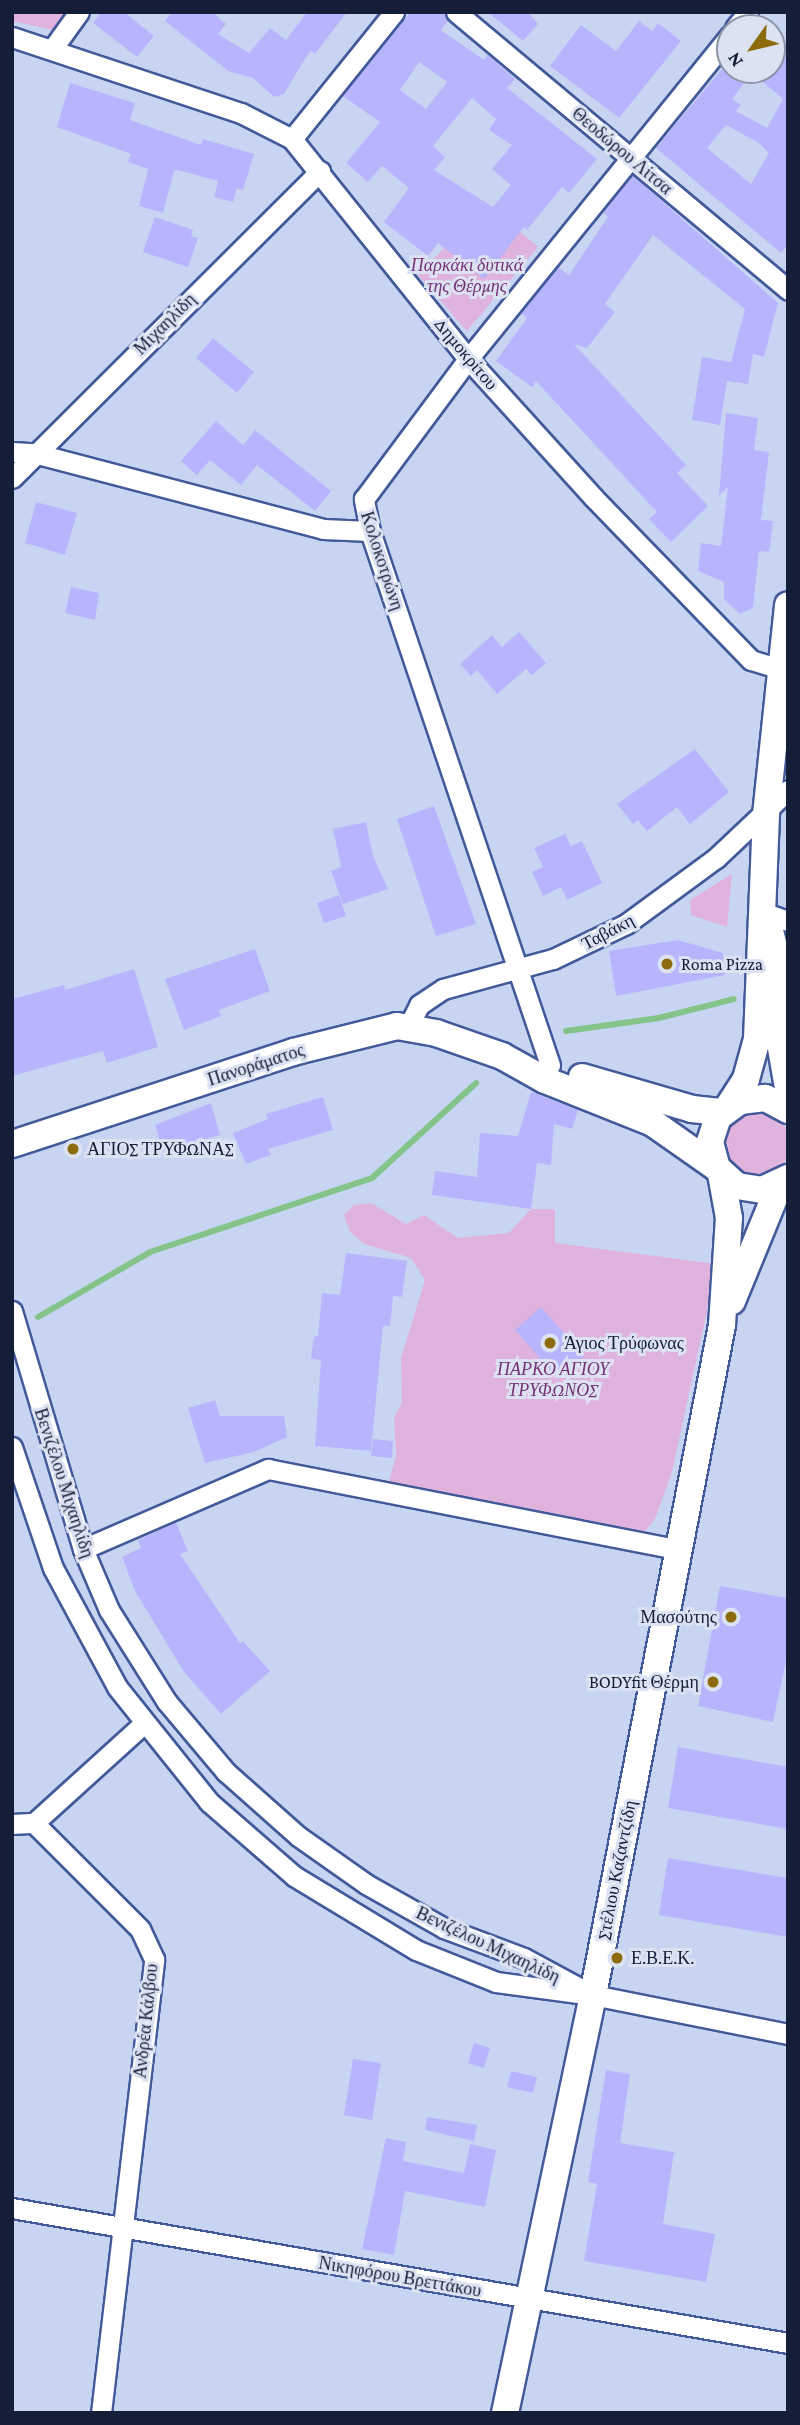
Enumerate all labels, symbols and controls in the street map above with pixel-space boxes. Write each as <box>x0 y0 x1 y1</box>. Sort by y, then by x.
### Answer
north arrow <box>716 14 786 84</box>
text: N <box>723 49 747 71</box>
street label: Θεοδώρου Λίτσα <box>567 103 677 199</box>
park label: Παρκάκι δυτικά της Θέρμης <box>411 255 523 298</box>
street label: Μιχαηλίδη <box>130 289 200 359</box>
street label: Δημοκρίτου <box>430 314 502 394</box>
street label: Κολοκοτρώνη <box>356 509 408 613</box>
street label: Ταβάκη <box>578 909 638 955</box>
place label: Roma Pizza <box>681 953 763 975</box>
marker: Roma Pizza <box>659 956 675 972</box>
street label: Πανοράματος <box>205 1039 307 1091</box>
place label: ΑΓΙΟΣ ΤΡΥΦΩΝΑΣ <box>87 1138 234 1160</box>
marker: ΑΓΙΟΣ ΤΡΥΦΩΝΑΣ <box>65 1141 81 1157</box>
place label: Άγιος Τρύφωνας <box>564 1332 684 1354</box>
marker: Άγιος Τρύφωνας <box>542 1335 558 1351</box>
park label: ΠΑΡΚΟ ΑΓΙΟΥ ΤΡΥΦΩΝΟΣ <box>497 1359 609 1402</box>
street label: Βενιζέλου Μιχαηλίδη <box>30 1405 98 1561</box>
place label: Μασούτης <box>640 1606 717 1628</box>
marker: Μασούτης <box>723 1609 739 1625</box>
place label: BODYfit Θέρμη <box>589 1671 699 1693</box>
marker: BODYfit Θέρμη <box>705 1674 721 1690</box>
street label: Στέλιου Καζαντζίδη <box>593 1798 641 1942</box>
street label: Βενιζέλου Μιχαηλίδη <box>413 1902 563 1988</box>
place label: Ε.Β.Ε.Κ. <box>631 1947 694 1969</box>
marker: Ε.Β.Ε.Κ. <box>609 1950 625 1966</box>
street label: Ανδρέα Κάλβου <box>129 1963 163 2079</box>
street label: Νικηφόρου Βρεττάκου <box>317 2252 483 2302</box>

